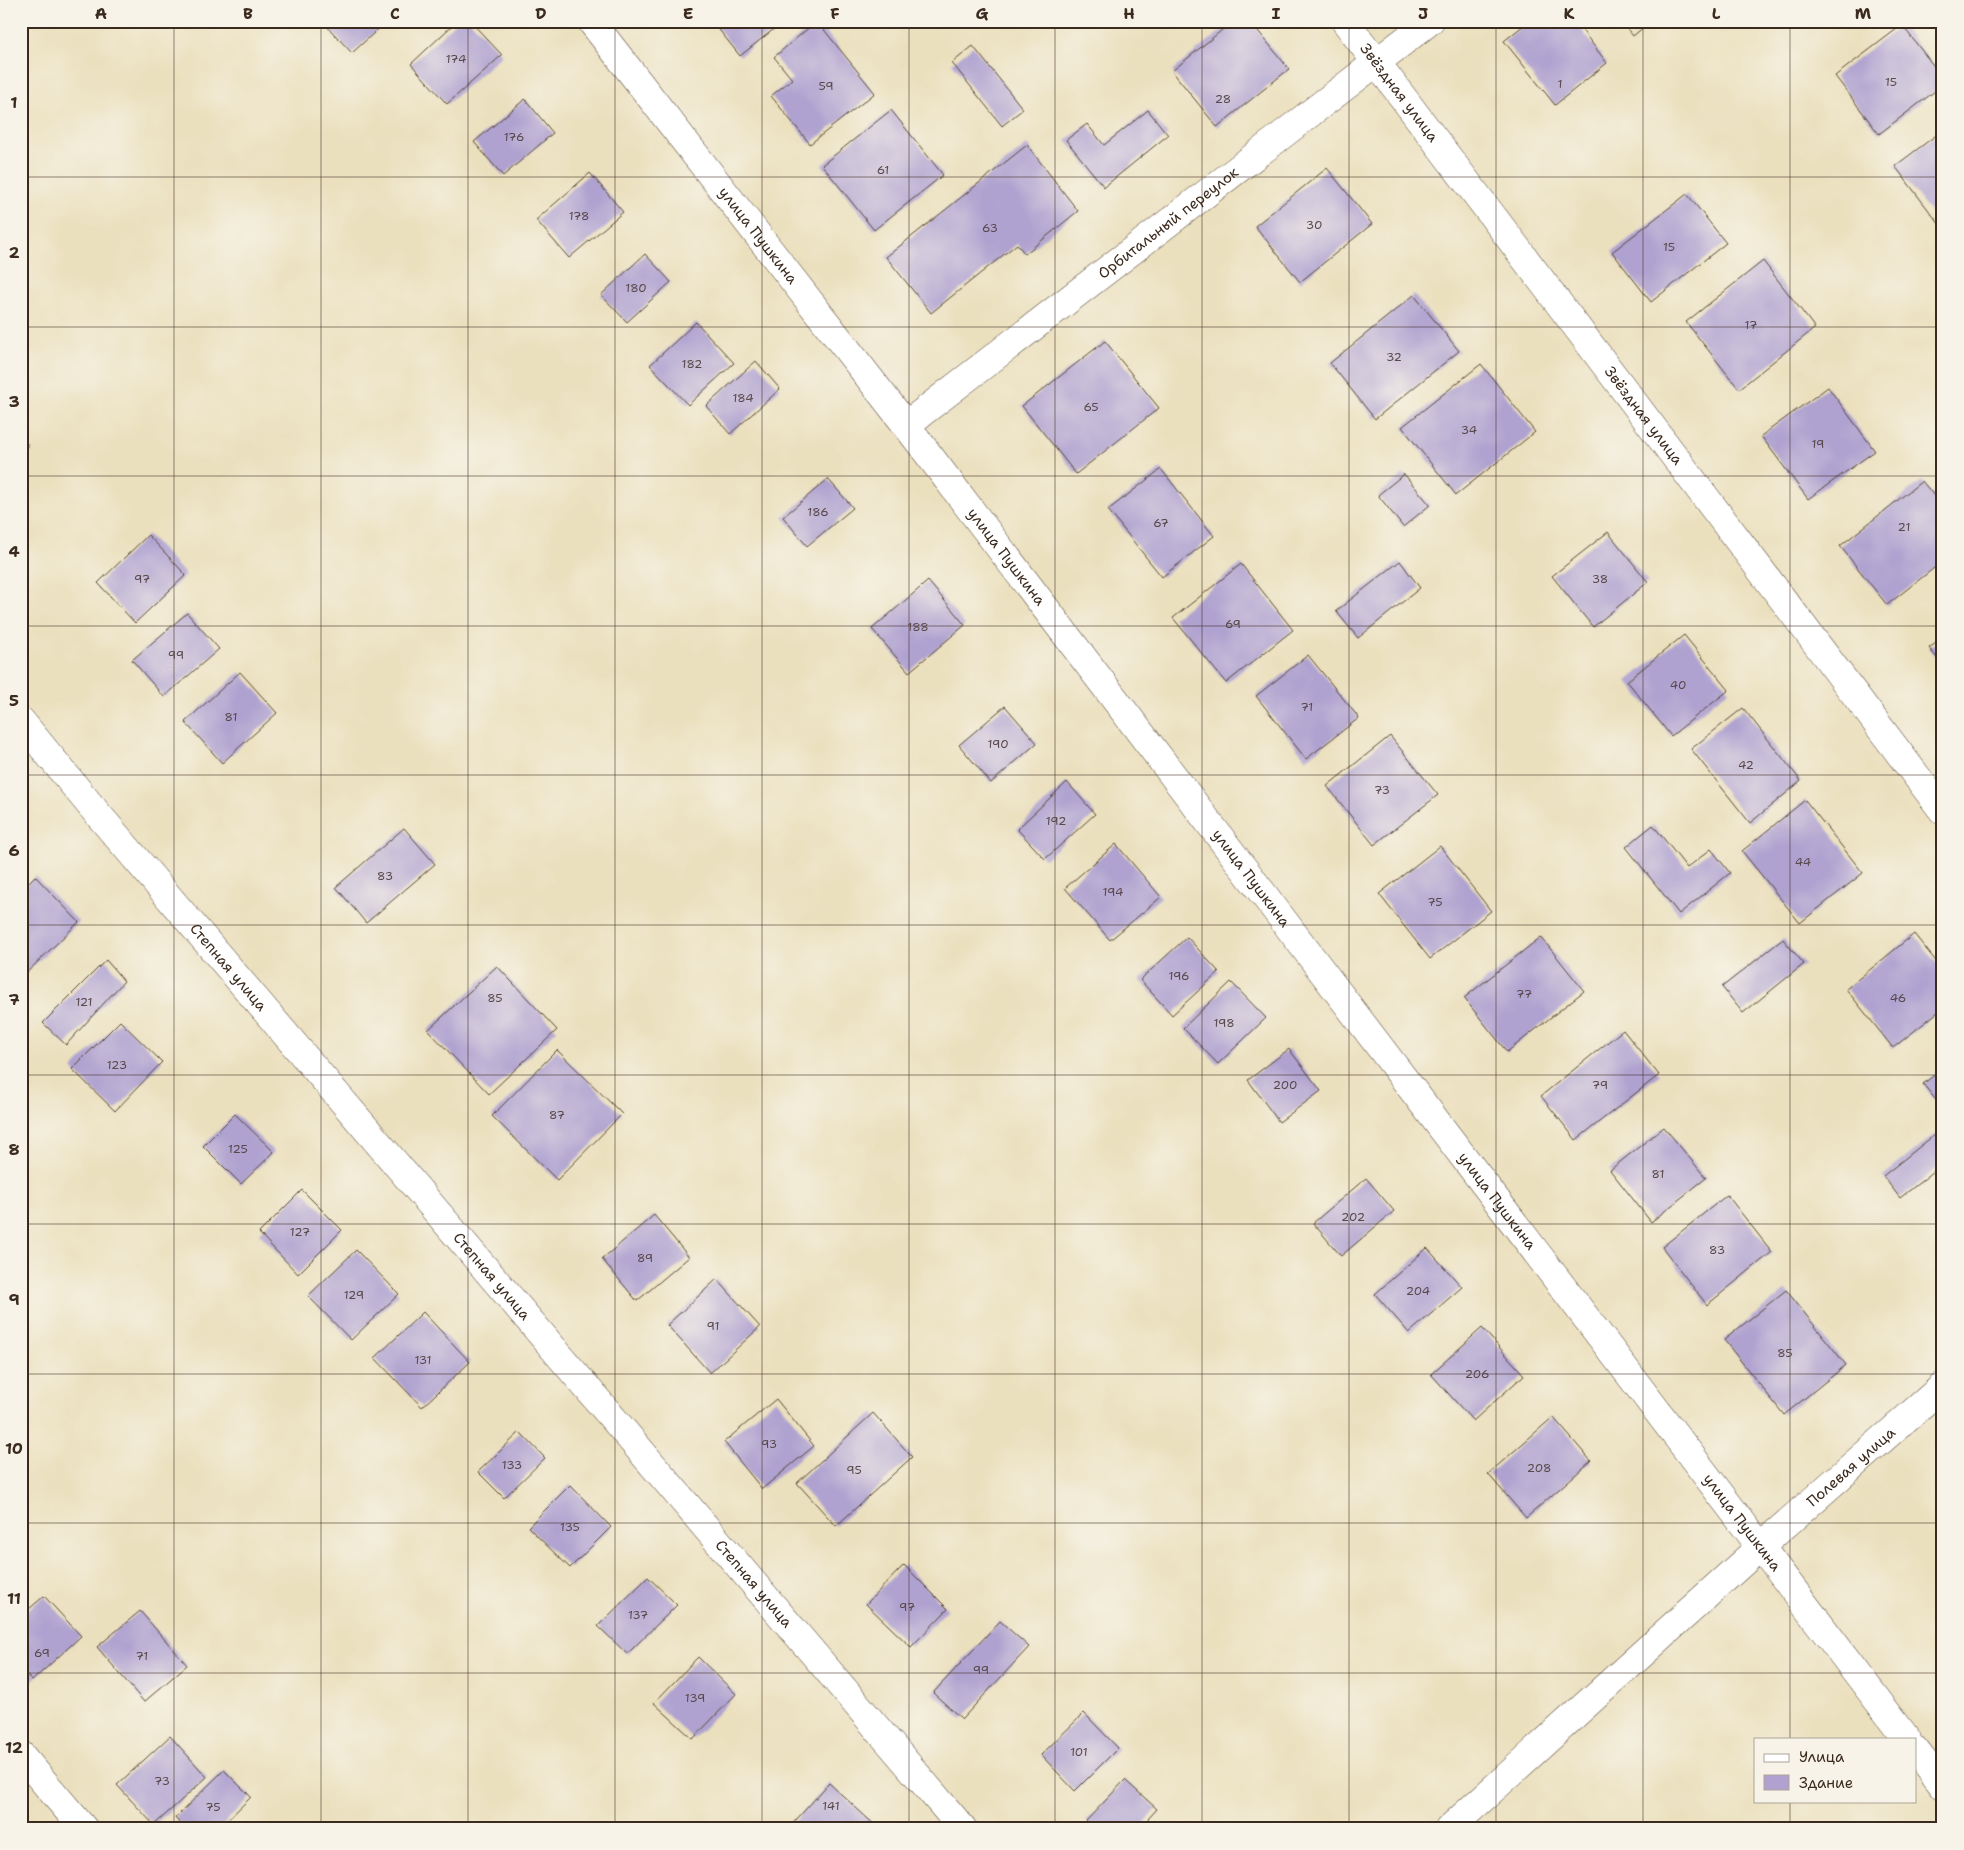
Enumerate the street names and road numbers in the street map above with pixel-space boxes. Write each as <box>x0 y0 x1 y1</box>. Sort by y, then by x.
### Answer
street label: Звёздная улица <box>1355 39 1444 147</box>
street label: Орбитальный переулок <box>1094 162 1243 283</box>
street label: улица Пушкина <box>714 183 803 289</box>
street label: Звёздная улица <box>1600 362 1688 470</box>
street label: улица Пушкина <box>963 504 1050 610</box>
street label: улица Пушкина <box>1208 825 1295 932</box>
street label: Степная улица <box>185 919 272 1016</box>
street label: улица Пушкина <box>1454 1148 1541 1255</box>
street label: Степная улица <box>449 1228 535 1325</box>
street label: Полевая улица <box>1803 1422 1900 1511</box>
street label: улица Пушкина <box>1698 1470 1786 1576</box>
street label: Степная улица <box>711 1536 797 1632</box>

